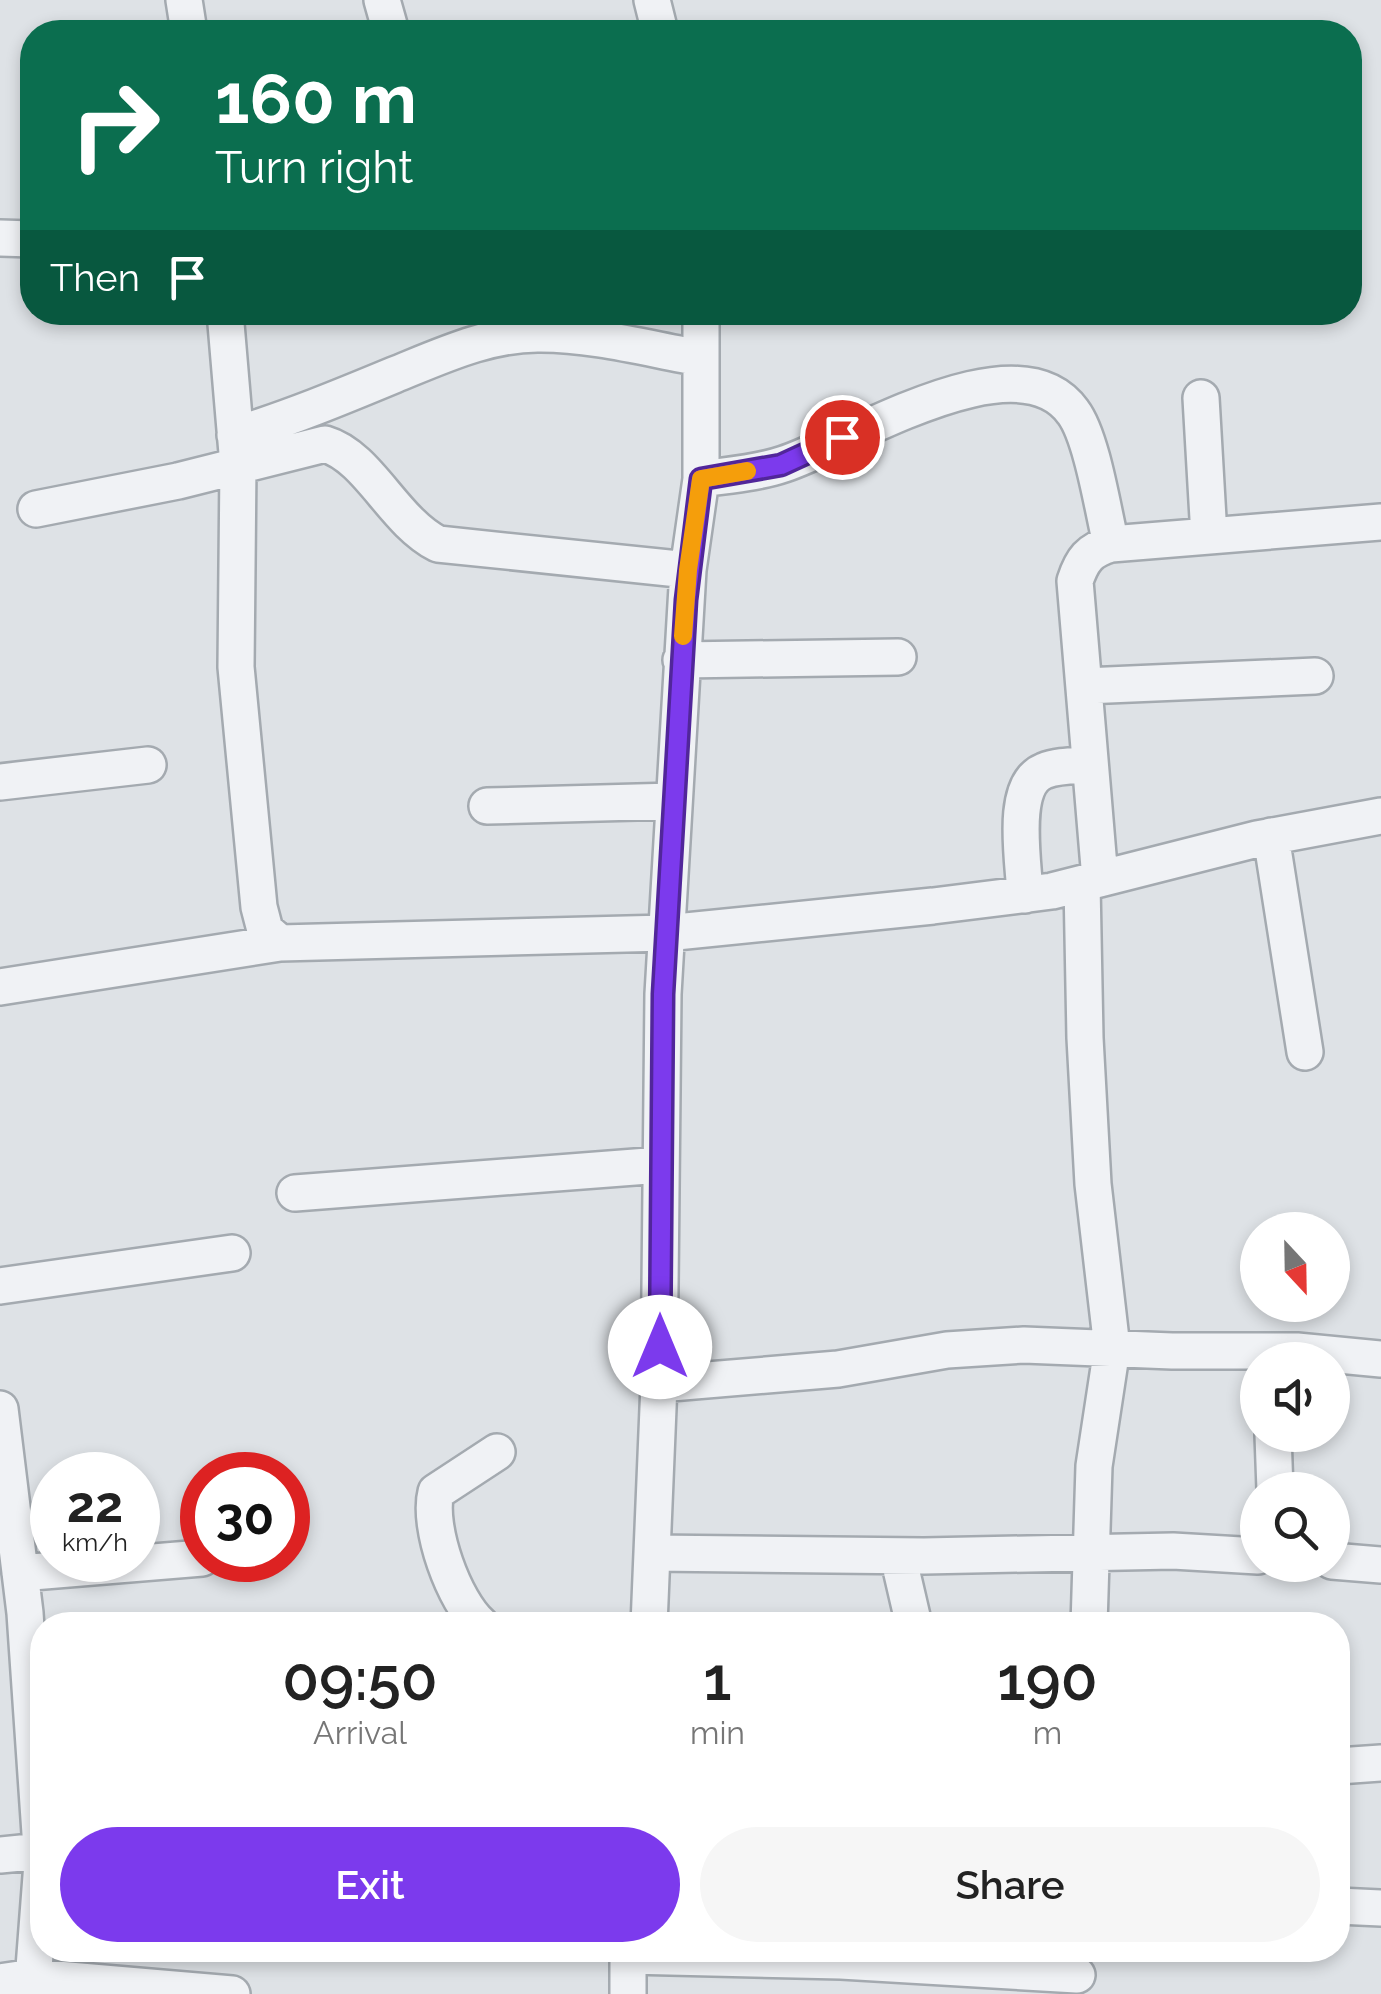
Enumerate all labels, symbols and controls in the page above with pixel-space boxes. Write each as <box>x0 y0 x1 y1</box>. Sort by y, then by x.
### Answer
text: 160 m <box>215 57 417 139</box>
icon: right <box>50 60 180 190</box>
text: Turn right <box>215 141 413 194</box>
icon: arrive <box>160 250 215 305</box>
text: Then <box>50 255 140 300</box>
pin <box>800 395 885 480</box>
icon: arrive <box>815 410 870 465</box>
north arrow <box>1240 1212 1350 1322</box>
map controls <box>1240 1212 1350 1582</box>
position arrow <box>608 1295 712 1399</box>
button: sound <box>1240 1342 1350 1452</box>
speed limit sign: 30 <box>180 1452 310 1582</box>
button: search <box>1240 1472 1350 1582</box>
text: 22 <box>67 1475 123 1534</box>
text: km/h <box>62 1527 128 1557</box>
text: 09:50 <box>282 1644 438 1714</box>
text: 1 <box>703 1644 732 1714</box>
text: 190 <box>997 1644 1098 1714</box>
text: Arrival <box>313 1714 407 1751</box>
text: min <box>690 1714 745 1751</box>
text: m <box>1033 1714 1062 1751</box>
button: Exit <box>60 1827 680 1942</box>
button: Share <box>700 1827 1320 1942</box>

